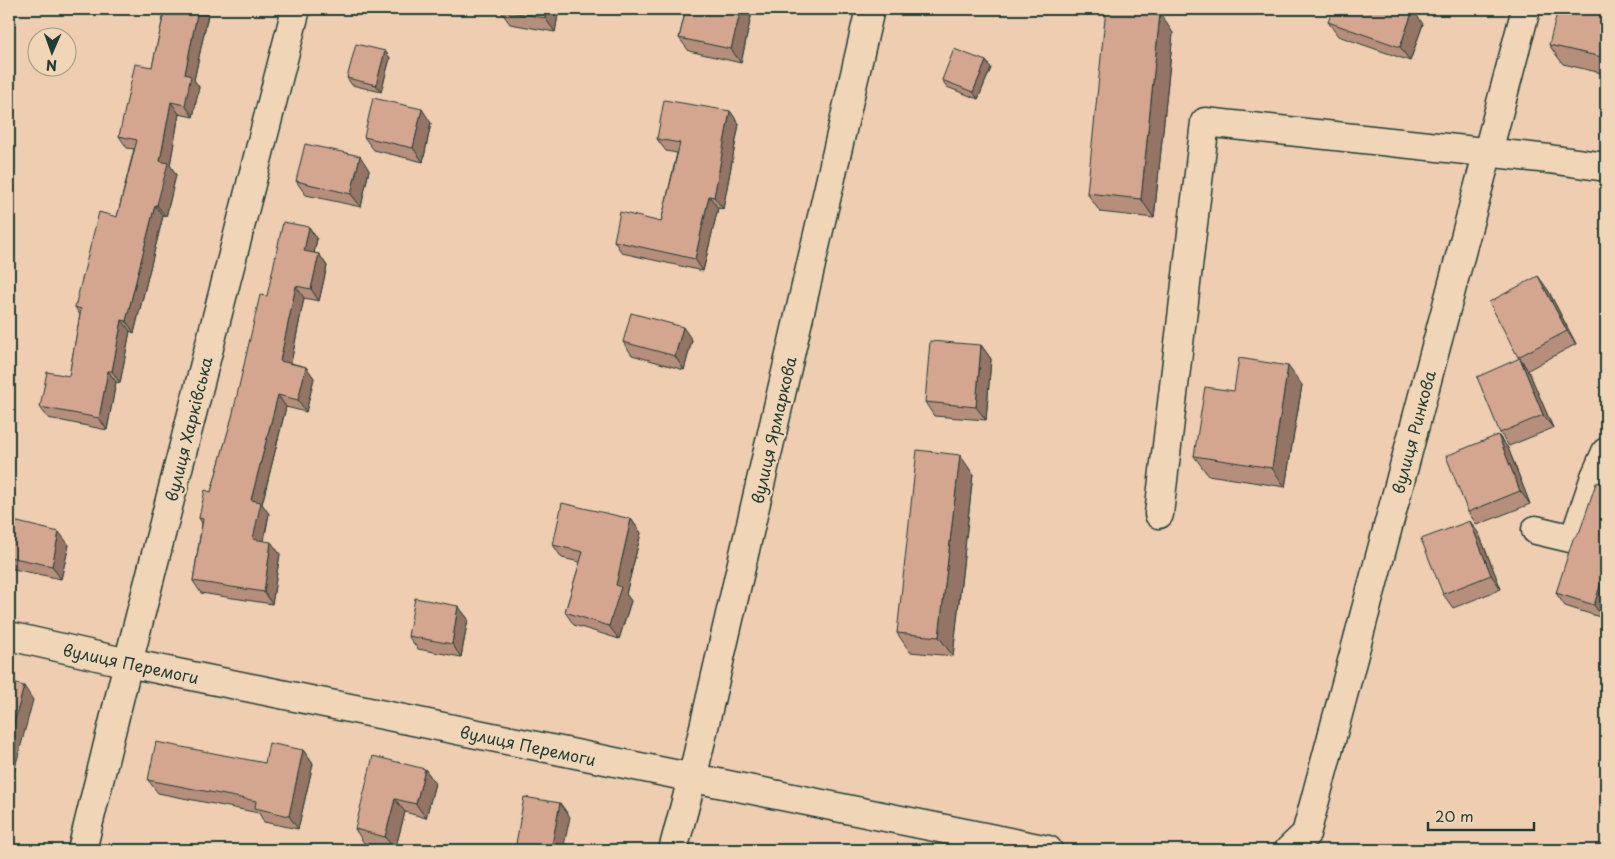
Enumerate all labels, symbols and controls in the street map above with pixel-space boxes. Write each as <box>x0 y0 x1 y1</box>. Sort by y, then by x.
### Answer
north arrow <box>28 28 78 78</box>
text: N <box>46 55 57 76</box>
street label: вулиця Харківська <box>158 354 218 504</box>
street label: вулиця Ярмаркова <box>744 354 802 506</box>
street label: вулиця Ринкова <box>1385 368 1441 496</box>
street label: вулиця Перемоги <box>61 637 201 689</box>
street label: вулиця Перемоги <box>458 719 598 771</box>
scale bar <box>1428 799 1534 831</box>
text: 20 m <box>1435 804 1474 827</box>

